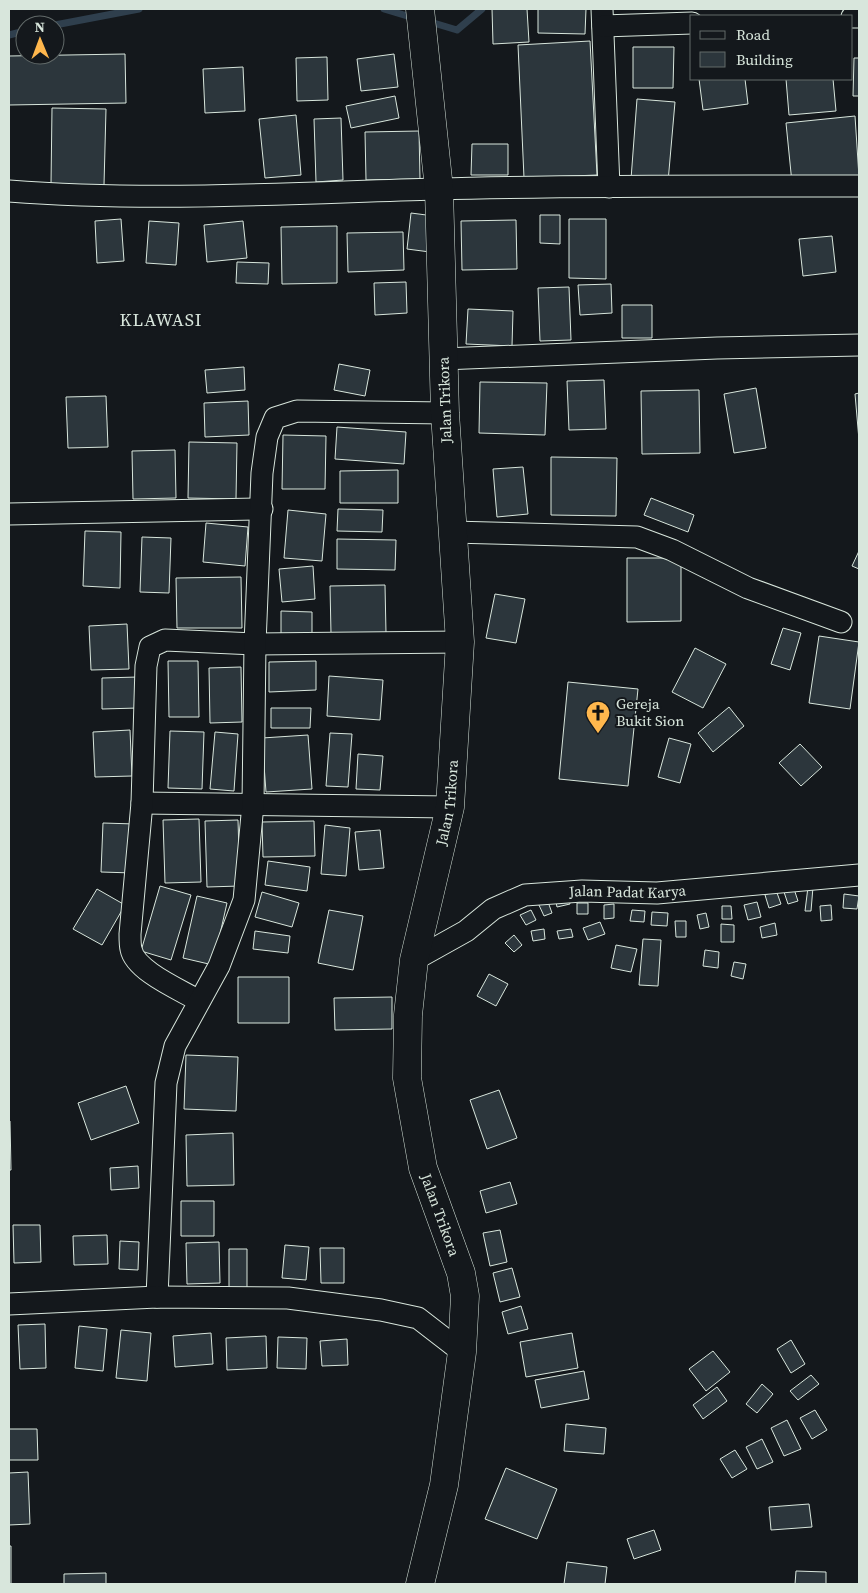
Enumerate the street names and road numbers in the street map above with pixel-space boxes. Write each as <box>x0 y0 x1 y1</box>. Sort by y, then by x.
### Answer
street label: Jalan Trikora <box>432 356 457 445</box>
street label: Jalan Trikora <box>430 759 463 849</box>
street label: Jalan Padat Karya <box>567 879 687 903</box>
street label: Jalan Trikora <box>415 1170 465 1259</box>

